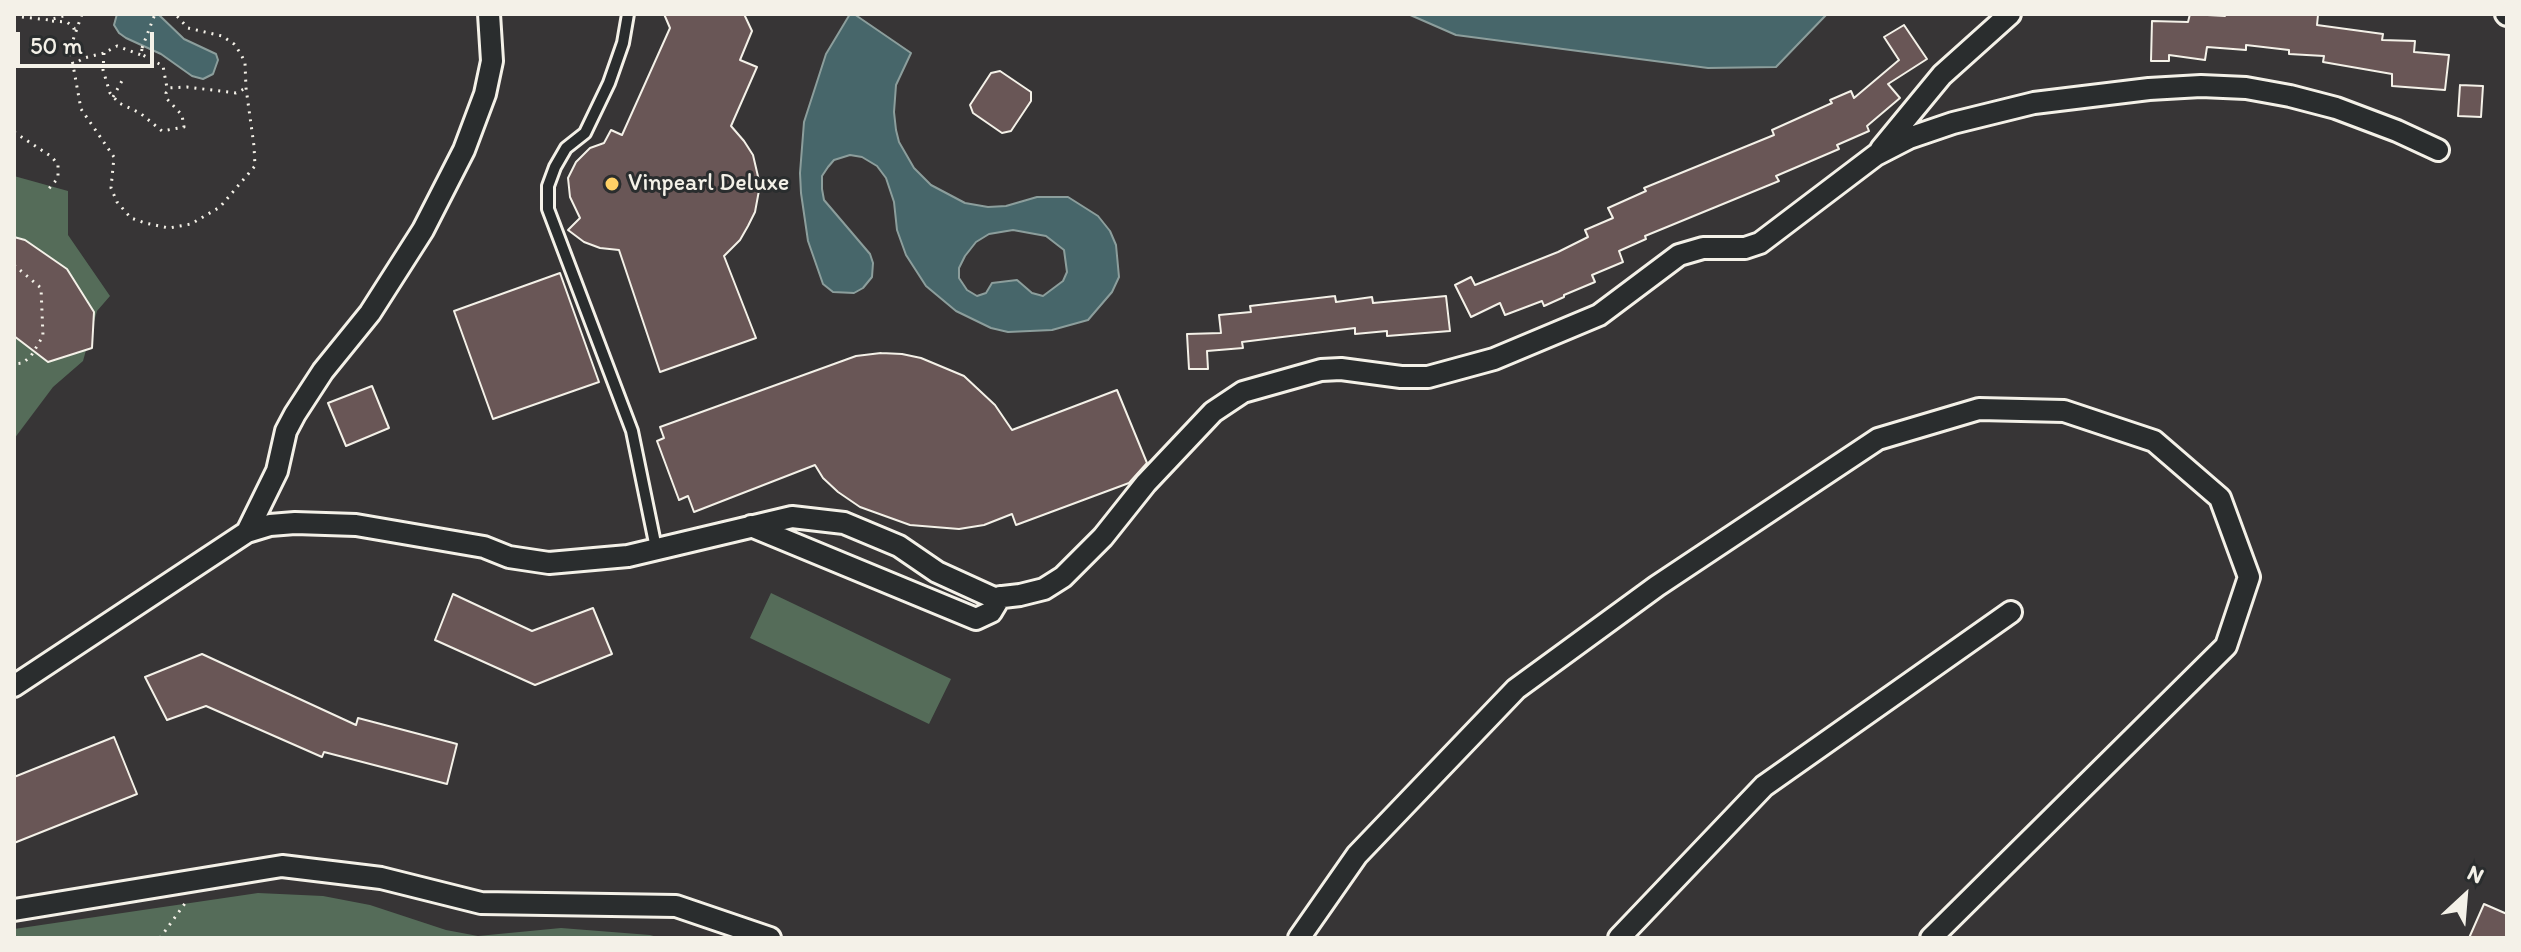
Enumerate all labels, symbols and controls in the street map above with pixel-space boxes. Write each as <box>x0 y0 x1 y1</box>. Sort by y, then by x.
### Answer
scale bar <box>20 16 158 66</box>
text: 50 m <box>30 31 83 60</box>
place label: Vinpearl Deluxe <box>628 170 789 198</box>
marker: Vinpearl Deluxe <box>603 175 621 193</box>
north arrow <box>2425 856 2505 936</box>
text: N <box>2463 859 2488 889</box>

